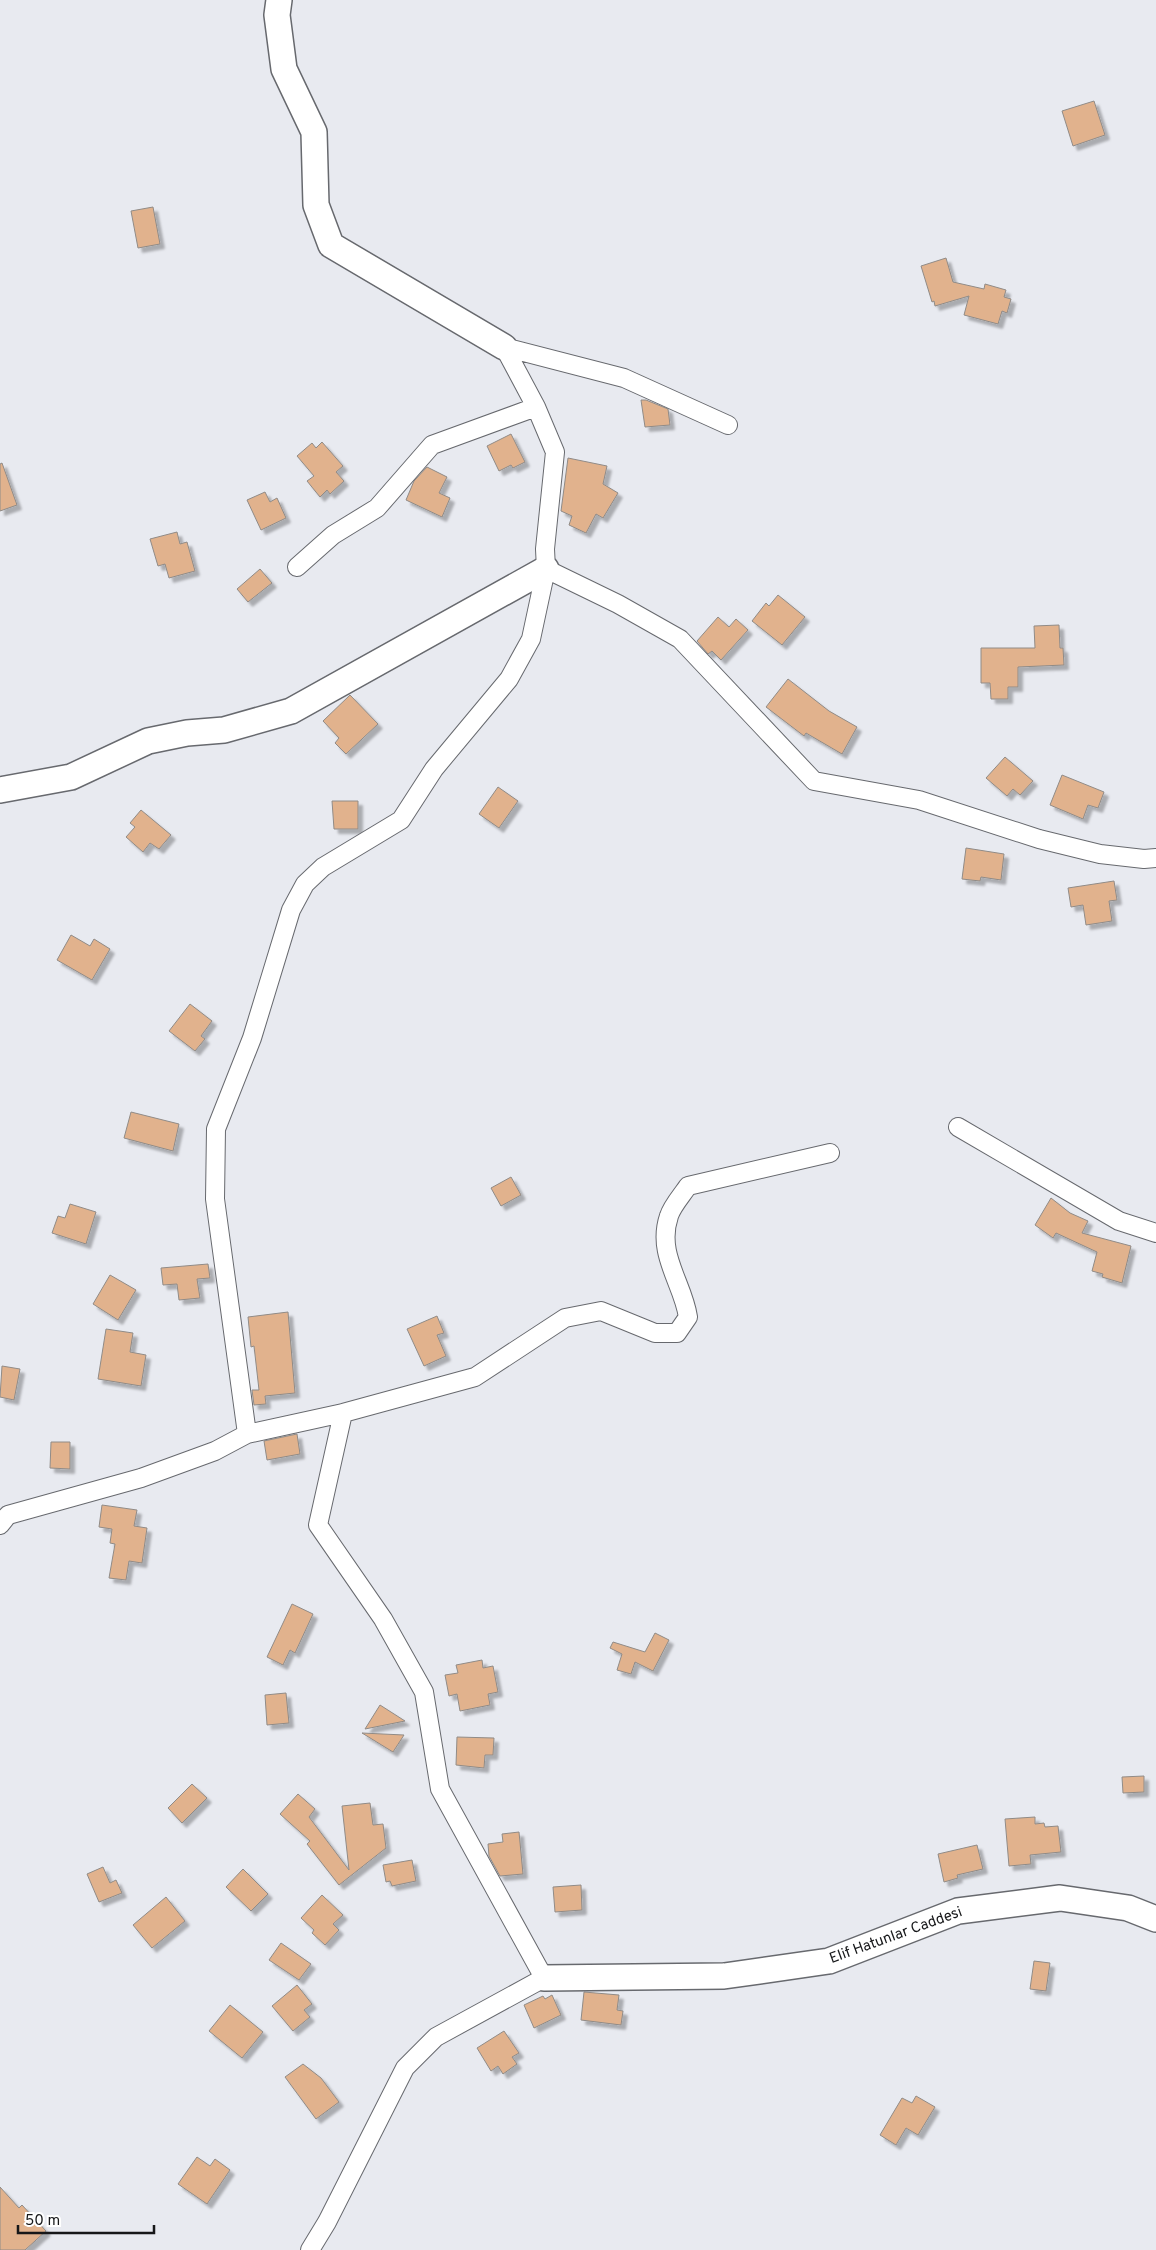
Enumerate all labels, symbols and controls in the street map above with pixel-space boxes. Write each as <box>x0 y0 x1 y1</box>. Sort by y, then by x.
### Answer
street label: Elif Hatunlar Caddesi <box>827 1903 965 1969</box>
scale bar <box>18 2202 154 2234</box>
text: 50 m <box>25 2212 60 2231</box>

